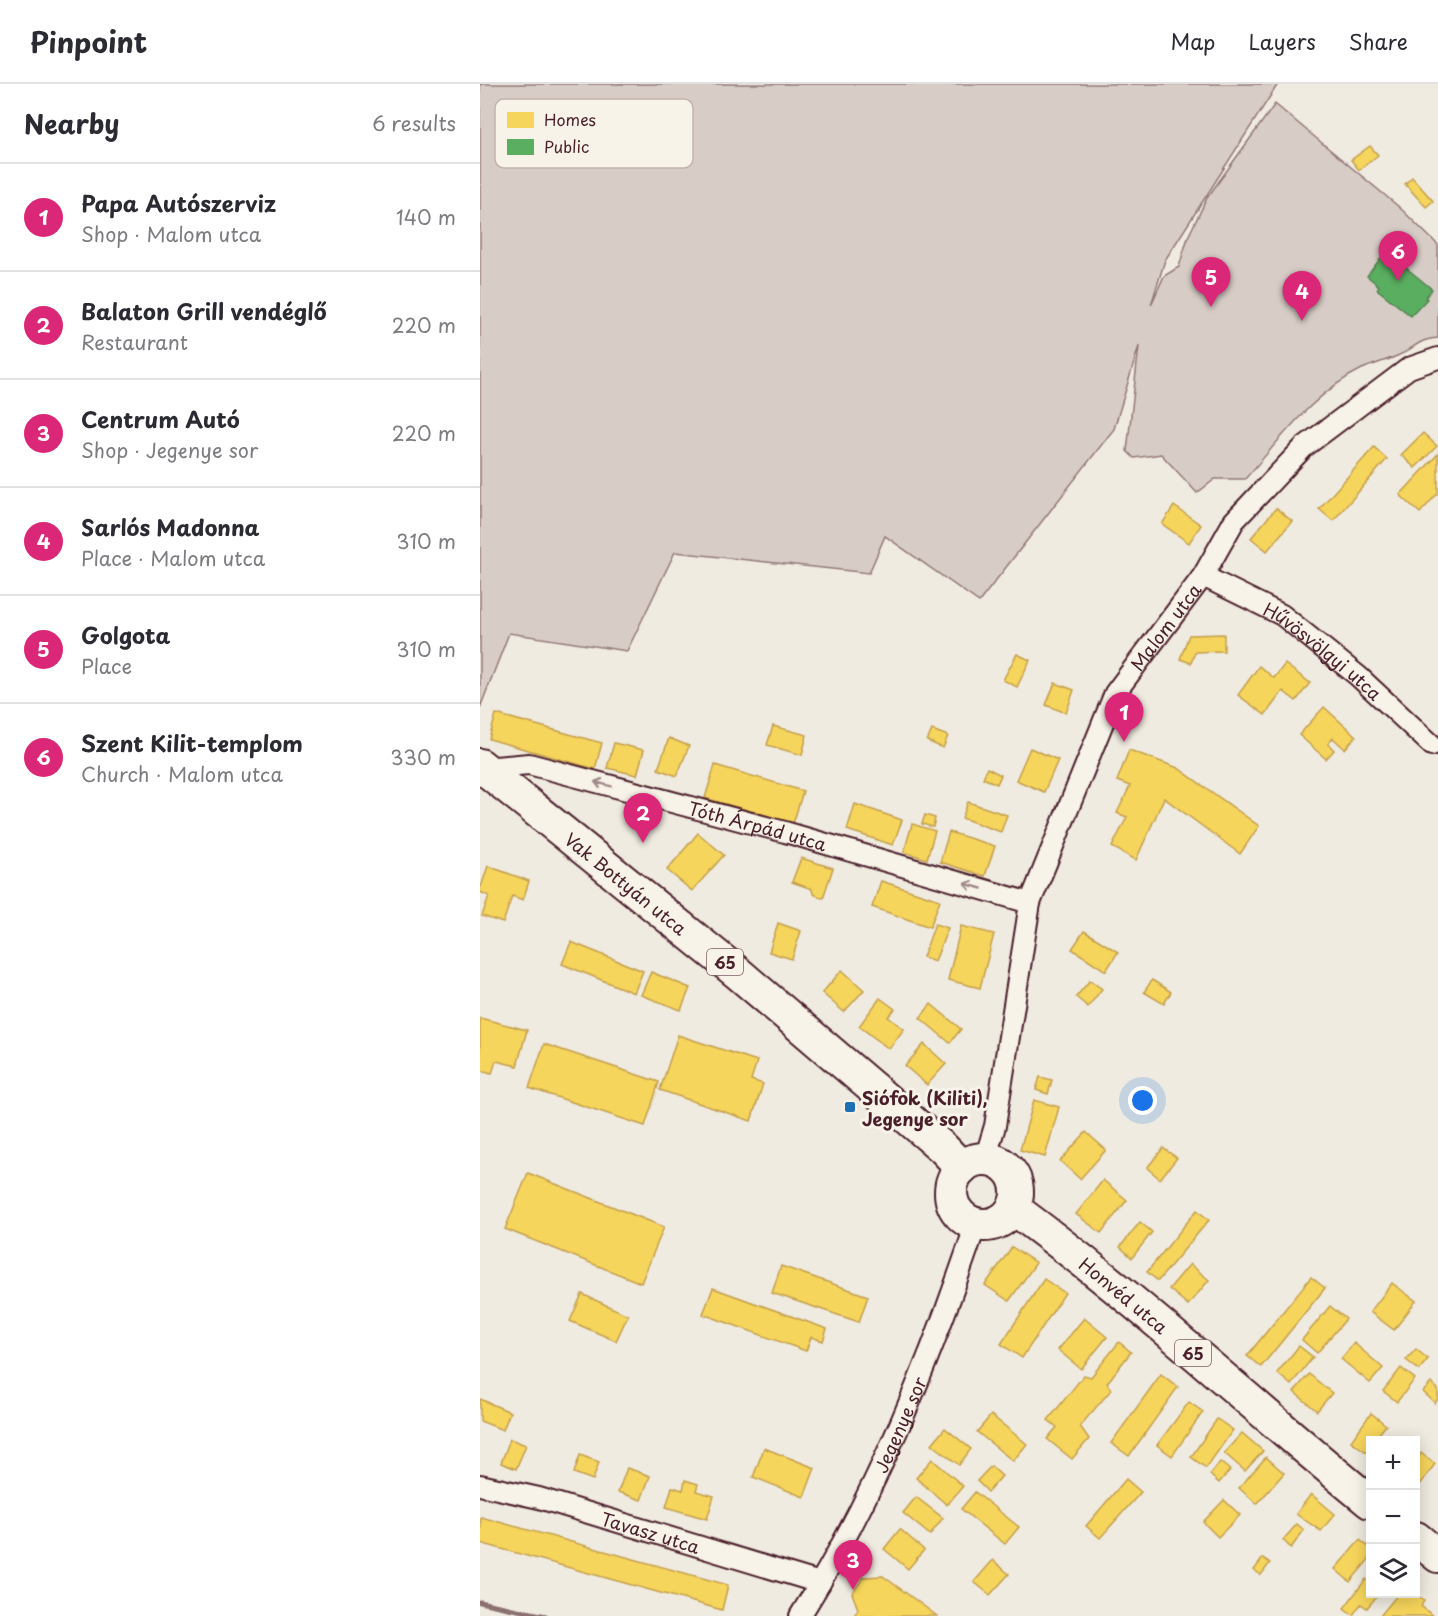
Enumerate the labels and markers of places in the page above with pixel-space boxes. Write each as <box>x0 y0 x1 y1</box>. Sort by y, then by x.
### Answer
pin: 6 <box>1378 232 1418 281</box>
pin: 5 <box>1192 258 1230 307</box>
pin: 4 <box>1282 272 1322 321</box>
pin: 1 <box>1104 692 1144 742</box>
pin: 2 <box>624 794 662 843</box>
place label: Siófok (Kiliti), Jegenye sor <box>862 1084 988 1132</box>
marker: Siófok (Kiliti), Jegenye sor <box>843 1100 857 1114</box>
pin: 3 <box>834 1540 872 1590</box>

